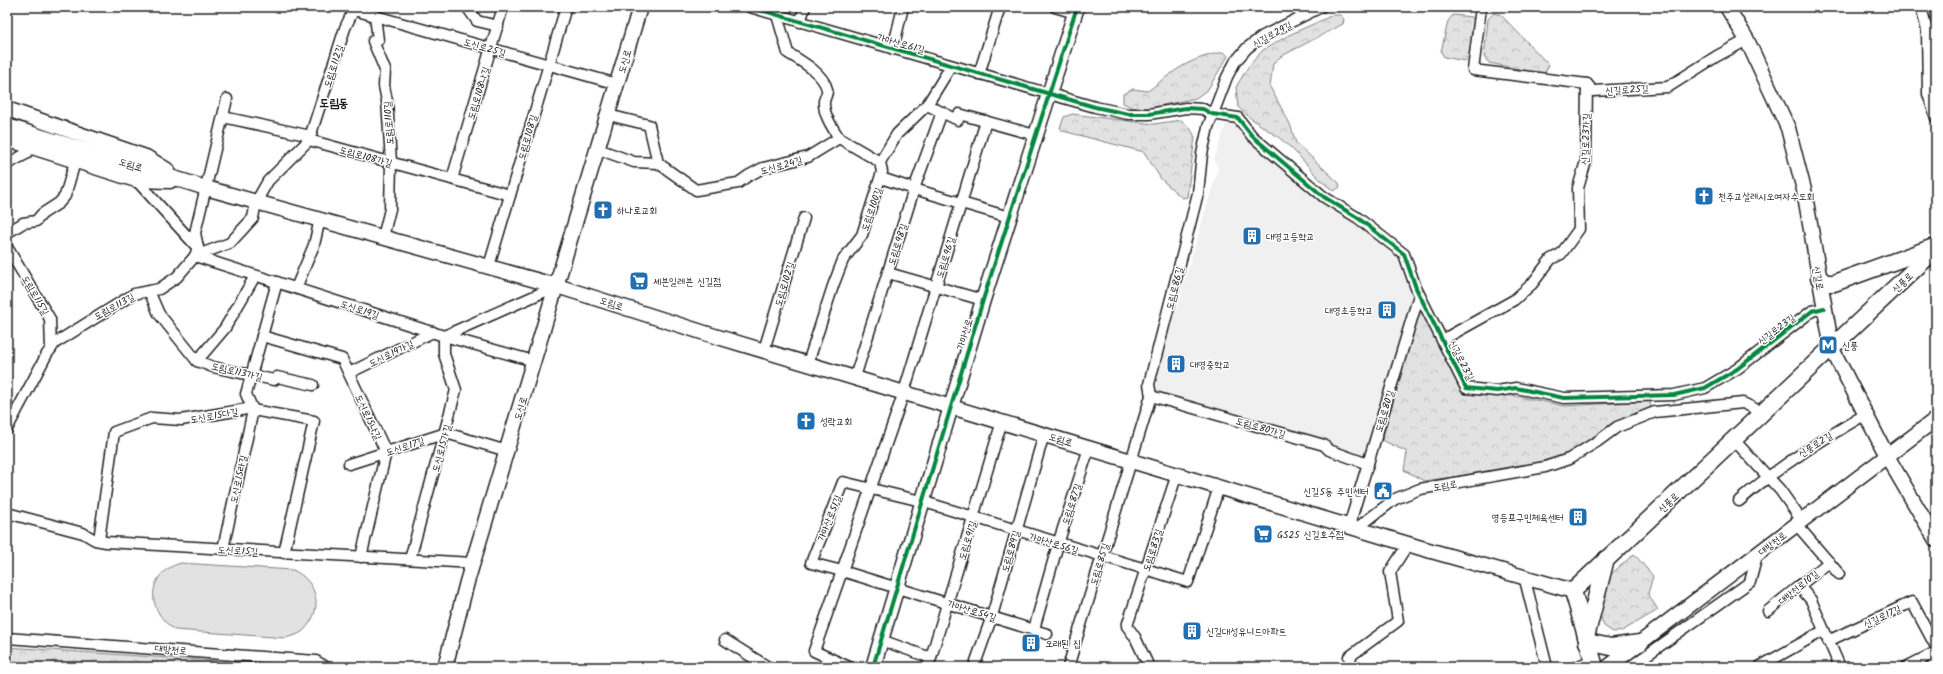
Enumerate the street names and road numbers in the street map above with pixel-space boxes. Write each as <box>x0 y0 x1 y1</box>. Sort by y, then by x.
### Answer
street label: 신길로29길 <box>1250 17 1295 52</box>
street label: 가마산로61길 <box>875 30 926 58</box>
street label: 도신로25길 <box>462 34 508 62</box>
street label: 도림로112길 <box>320 43 348 90</box>
street label: 도신로 <box>614 47 636 75</box>
street label: 도림로108나길 <box>463 65 495 122</box>
street label: 신길로25길 <box>1605 81 1649 99</box>
street label: 도림로110길 <box>380 101 398 145</box>
street label: 도림로108길 <box>514 113 542 162</box>
street label: 신길로23가길 <box>1577 113 1595 165</box>
street label: 도림로108가길 <box>337 142 394 172</box>
street label: 도신로24길 <box>758 152 804 180</box>
street label: 도림로 <box>117 154 145 176</box>
street label: 도림로100길 <box>857 185 887 233</box>
street label: 도림로98길 <box>884 221 912 267</box>
street label: 도림로96길 <box>932 235 960 280</box>
street label: 도림로102길 <box>771 260 799 309</box>
street label: 도림로86길 <box>1162 265 1188 311</box>
street label: 신길로 <box>1808 265 1828 291</box>
street label: 신풍로 <box>1888 269 1917 297</box>
street label: 도림로115길 <box>17 273 53 318</box>
street label: 도림로113길 <box>91 289 138 325</box>
street label: 도림로 <box>598 293 626 315</box>
street label: 도신로19길 <box>338 296 381 324</box>
street label: 신길로23길 <box>1754 310 1799 349</box>
street label: 가마산로 <box>953 317 977 352</box>
street label: 도신로19가길 <box>366 336 417 372</box>
street label: 신길로23길 <box>1444 337 1478 384</box>
street label: 도림로113가길 <box>210 358 264 386</box>
street label: 도림로80길 <box>1371 388 1399 434</box>
street label: 도신로15나길 <box>351 392 386 443</box>
street label: 도신로 <box>510 394 532 422</box>
street label: 도신로15다길 <box>189 404 240 428</box>
street label: 도림로80가길 <box>1234 413 1288 443</box>
street label: 도신로15가길 <box>428 423 456 474</box>
street label: 신풍로2길 <box>1795 428 1836 462</box>
street label: 도림로 <box>1047 429 1075 451</box>
street label: 도신로17길 <box>384 433 427 461</box>
street label: 도신로15라길 <box>226 454 252 505</box>
street label: 도림로 <box>1432 476 1458 496</box>
street label: 도림로87길 <box>1058 481 1086 527</box>
street label: 신풍로 <box>1654 489 1683 517</box>
street label: 가마산로51길 <box>813 493 846 544</box>
street label: 도림로91길 <box>954 519 981 562</box>
street label: 도림로83길 <box>1139 527 1167 574</box>
street label: 도림로89길 <box>997 528 1025 574</box>
street label: 대방천로 <box>1755 528 1790 560</box>
street label: 가마산로56길 <box>1027 529 1081 559</box>
street label: 도림로85길 <box>1086 541 1114 587</box>
street label: 도신로15길 <box>217 542 259 560</box>
street label: 대방천로10길 <box>1775 566 1822 609</box>
street label: 가마산로54길 <box>945 596 998 626</box>
street label: 신길로17길 <box>1861 601 1904 633</box>
street label: 대방천로 <box>154 641 188 659</box>

